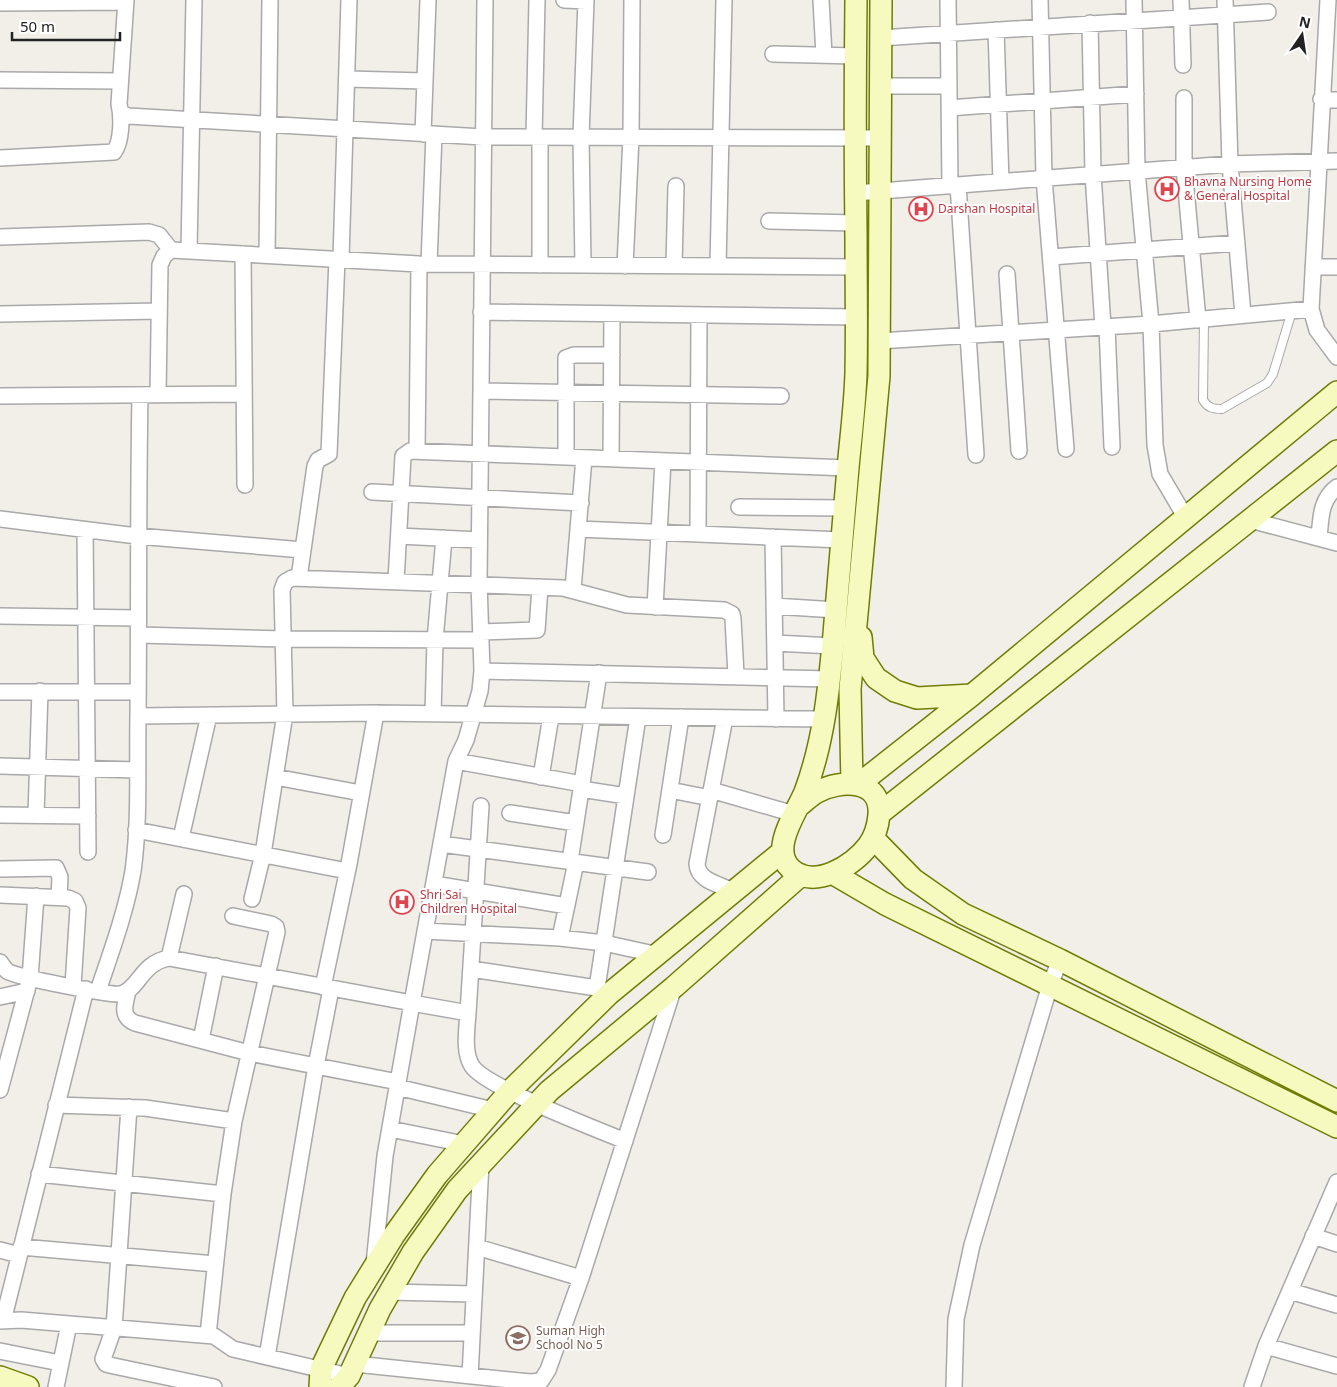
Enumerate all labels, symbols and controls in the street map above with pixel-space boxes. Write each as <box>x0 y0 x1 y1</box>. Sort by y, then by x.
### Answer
scale bar <box>12 10 120 42</box>
north arrow <box>1277 10 1327 60</box>
text: N <box>1297 11 1313 32</box>
text: 50 m <box>20 16 55 36</box>
place label: Bhavna Nursing Home & General Hospital <box>1184 173 1312 204</box>
hospital icon: Bhavna Nursing Home & General Hospital <box>1154 176 1180 202</box>
hospital icon: Darshan Hospital <box>908 196 934 222</box>
place label: Darshan Hospital <box>938 200 1035 217</box>
place label: Shri Sai Children Hospital <box>420 886 517 917</box>
hospital icon: Shri Sai Children Hospital <box>389 889 415 915</box>
place label: Suman High School No 5 <box>536 1322 605 1353</box>
school or university icon: Suman High School No 5 <box>505 1325 531 1351</box>

